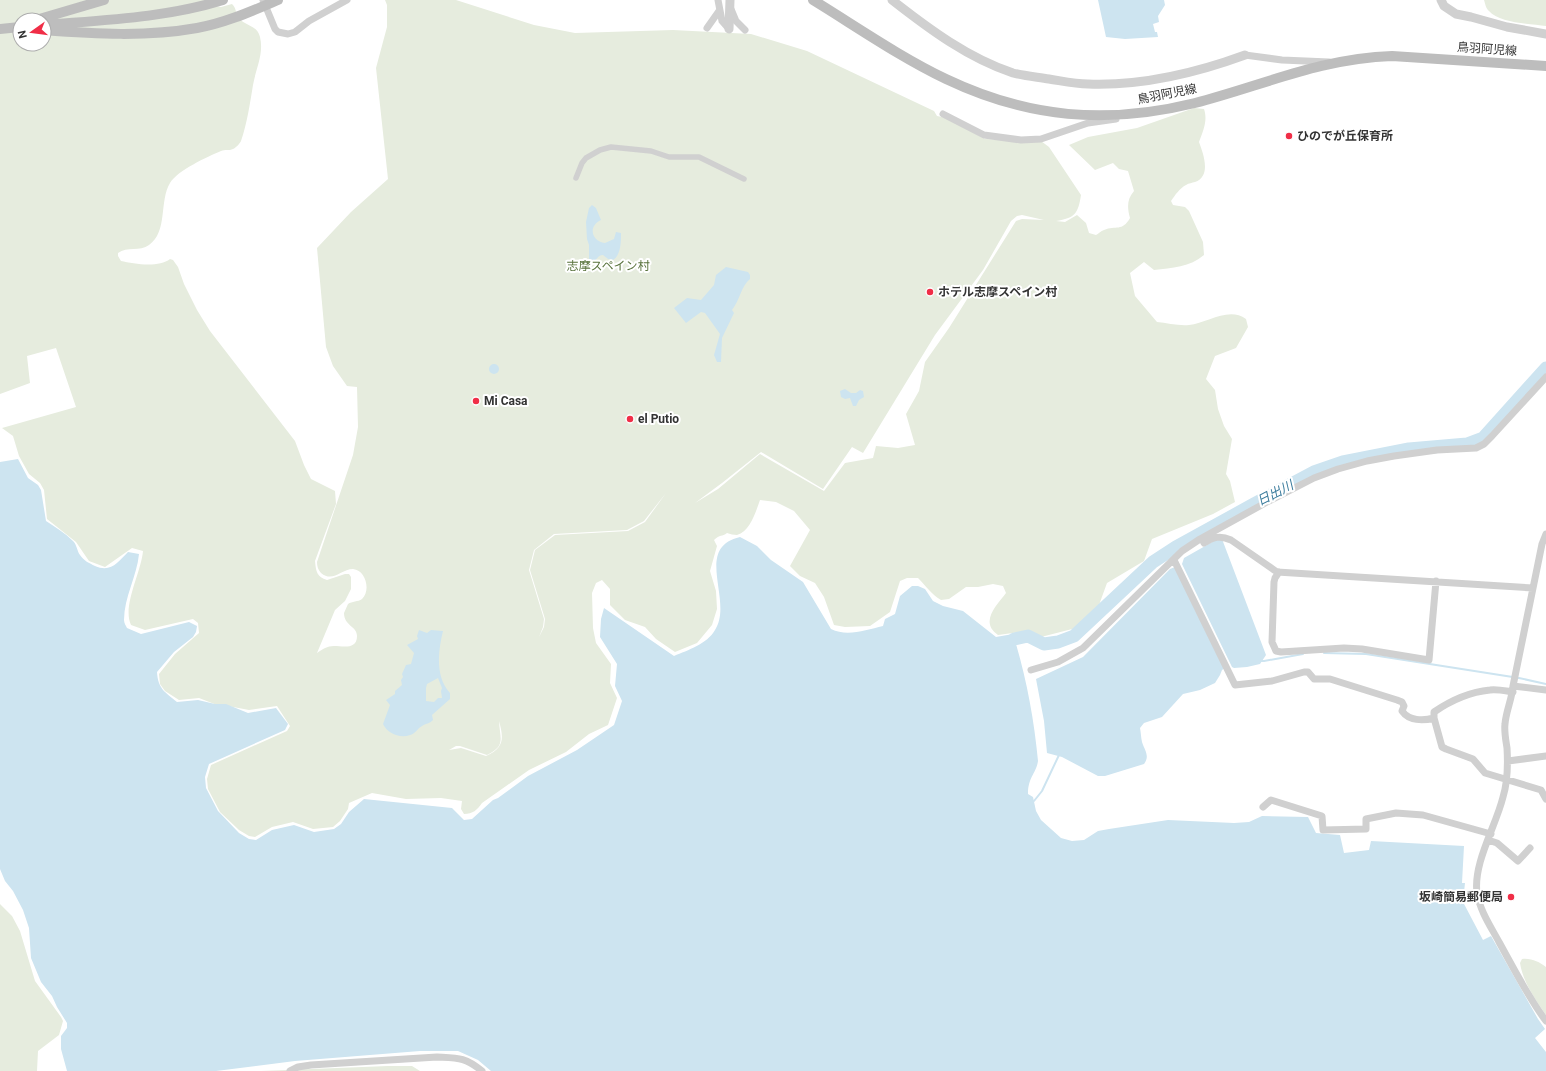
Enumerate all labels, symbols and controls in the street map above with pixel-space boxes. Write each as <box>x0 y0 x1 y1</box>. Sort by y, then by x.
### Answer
north arrow <box>12 12 52 52</box>
text: N <box>15 29 30 40</box>
street label: 鳥羽阿児線 <box>1457 40 1517 58</box>
street label: 鳥羽阿児線 <box>1136 81 1198 107</box>
place label: ひのでが丘保育所 <box>1297 129 1393 143</box>
marker: ひのでが丘保育所 <box>1284 131 1294 141</box>
park label: 志摩スペイン村 <box>566 259 651 273</box>
place label: ホテル志摩スペイン村 <box>938 285 1057 299</box>
marker: ホテル志摩スペイン村 <box>925 287 935 297</box>
place label: Mi Casa <box>484 394 528 408</box>
marker: Mi Casa <box>471 396 481 406</box>
place label: el Putio <box>638 412 679 426</box>
marker: el Putio <box>625 414 635 424</box>
water label: 日出川 <box>1254 477 1298 509</box>
place label: 坂崎簡易郵便局 <box>1419 890 1503 904</box>
marker: 坂崎簡易郵便局 <box>1506 892 1516 902</box>

